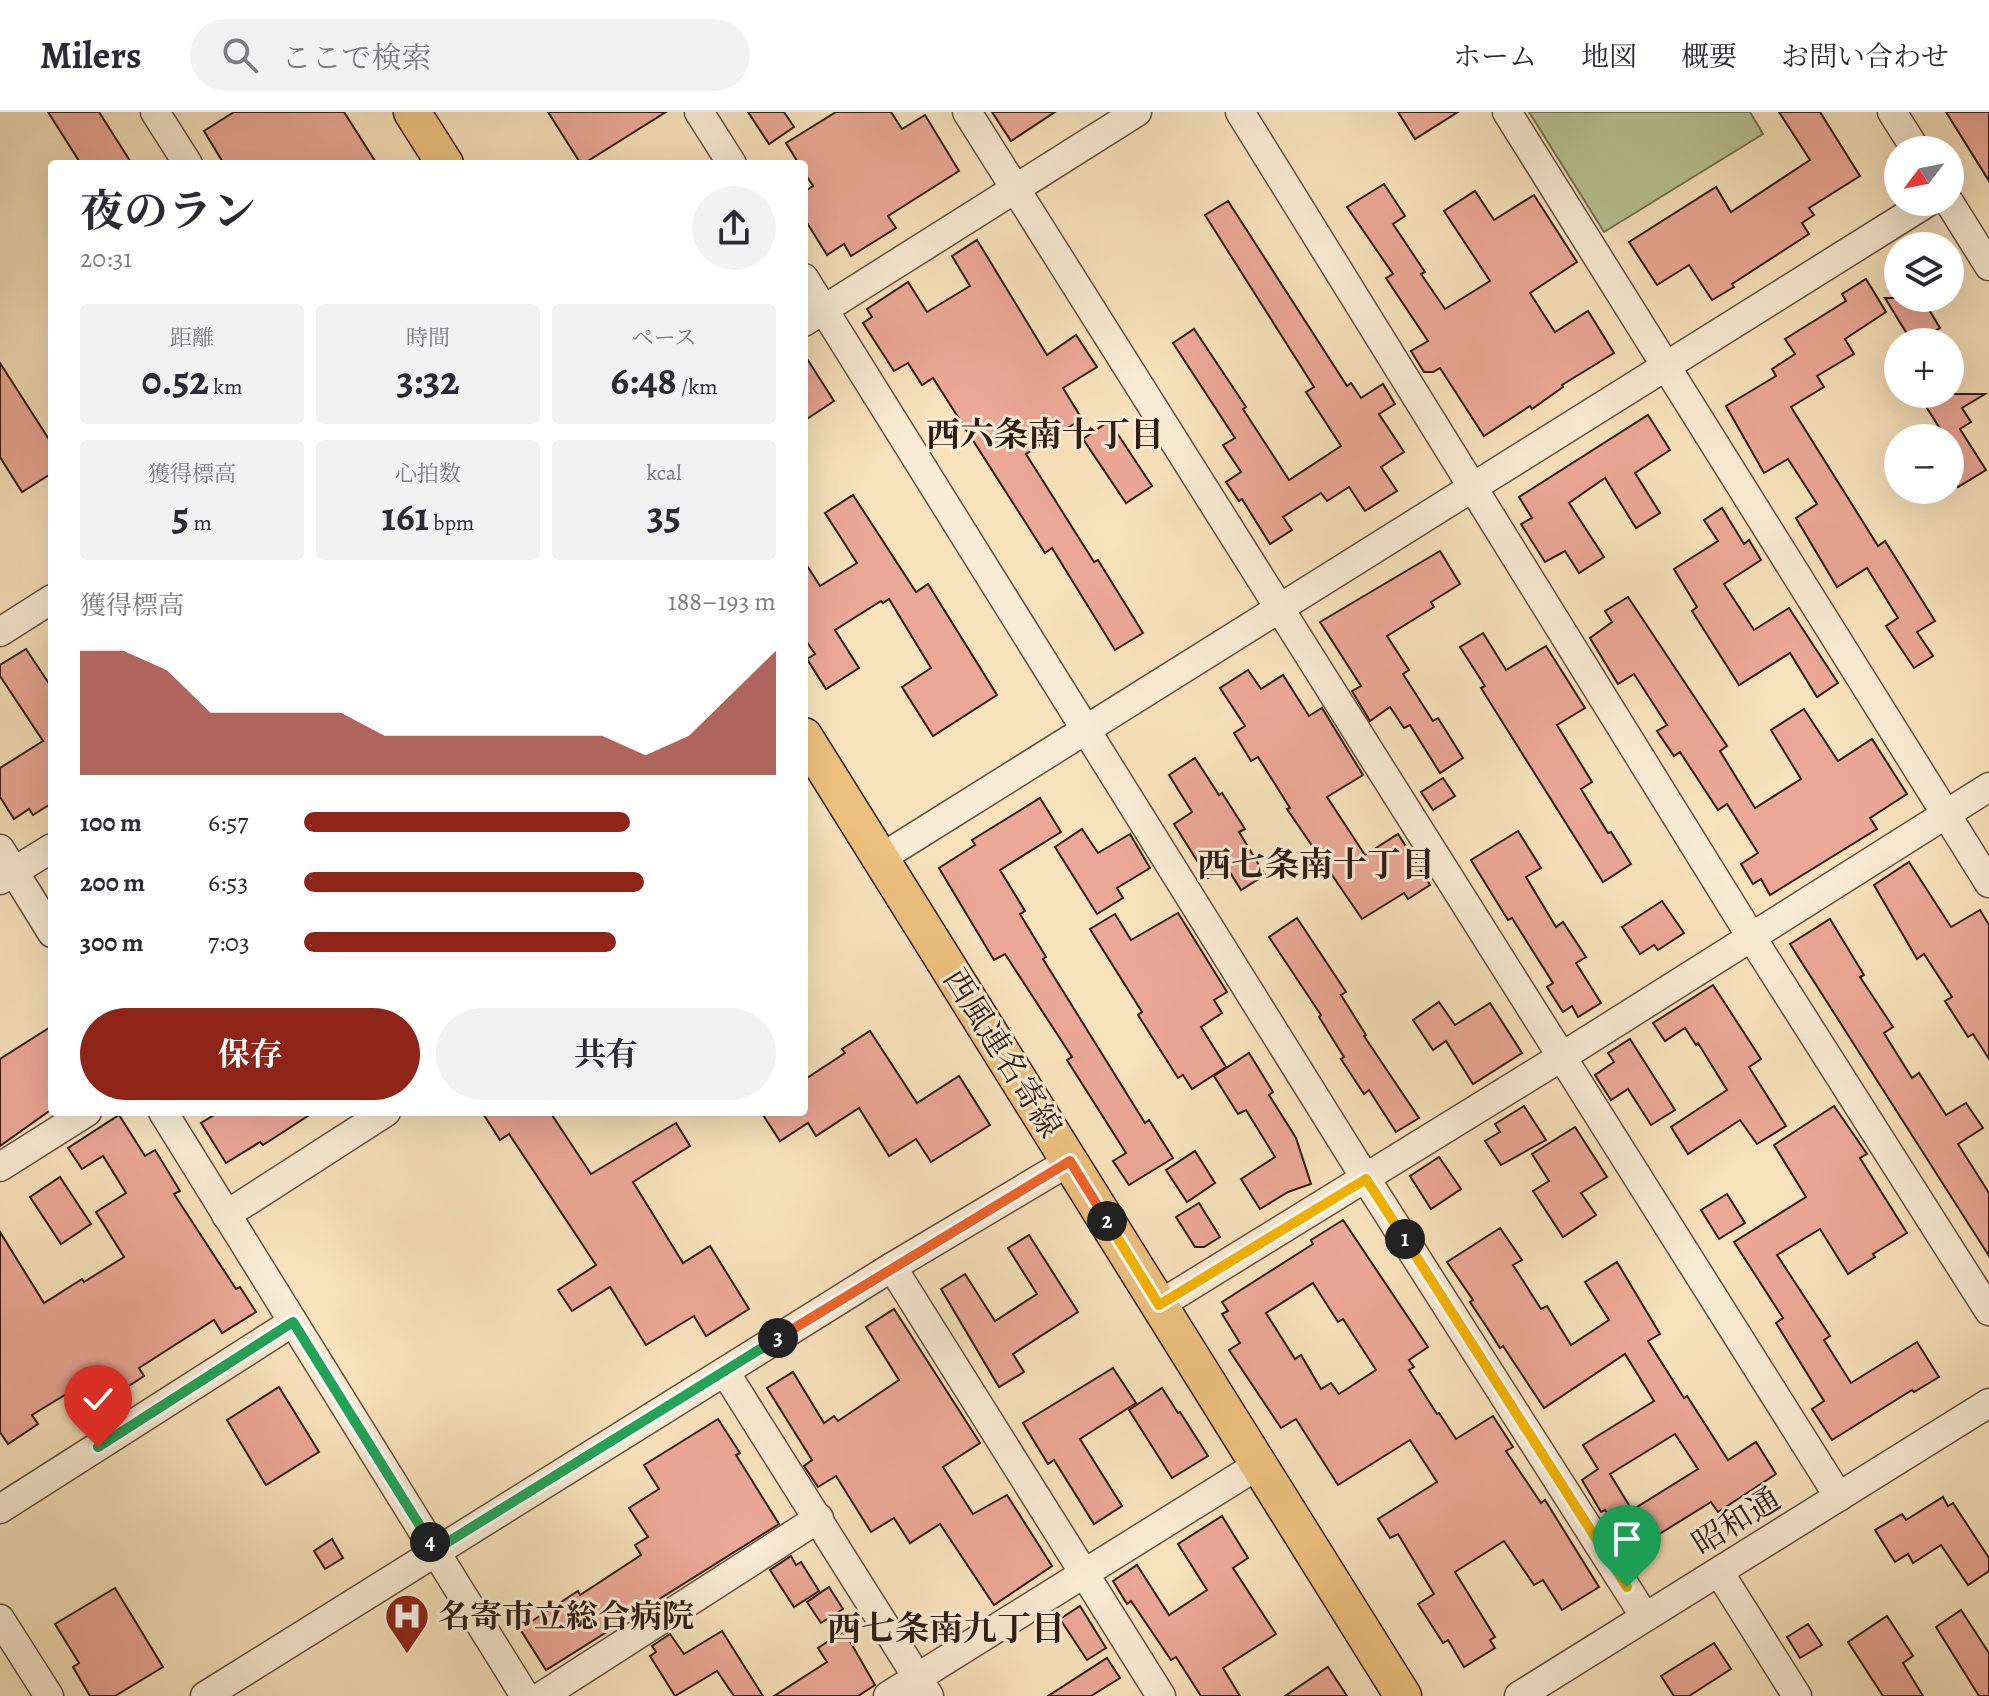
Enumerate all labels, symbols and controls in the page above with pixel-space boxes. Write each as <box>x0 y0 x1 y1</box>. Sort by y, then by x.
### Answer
search box <box>190 19 750 91</box>
text: Milers <box>40 29 142 81</box>
icon: search <box>218 33 262 77</box>
text: ここで検索 <box>282 38 432 78</box>
text: ホーム <box>1453 38 1537 76</box>
text: 地図 <box>1581 38 1637 76</box>
text: 概要 <box>1681 38 1737 76</box>
text: お問い合わせ <box>1781 38 1949 76</box>
north arrow <box>1884 136 1964 216</box>
map controls <box>1884 136 1964 504</box>
text: 夜のラン <box>80 181 256 241</box>
button: share <box>692 186 776 270</box>
button: layers <box>1884 232 1964 312</box>
text: 20:31 <box>80 241 132 276</box>
text: 距離 <box>170 323 214 353</box>
text: 時間 <box>406 323 450 353</box>
text: ペース <box>632 323 696 353</box>
button: + <box>1884 328 1964 408</box>
text: 0.52 <box>141 353 209 408</box>
text: 3:32 <box>396 353 460 408</box>
text: 6:48 <box>610 353 677 408</box>
text: km <box>209 372 243 402</box>
text: /km <box>677 372 718 402</box>
district label: 西六条南十丁目 <box>926 411 1164 458</box>
button: − <box>1884 424 1964 504</box>
text: kcal <box>646 458 682 488</box>
text: 獲得標高 <box>148 459 236 489</box>
text: 心拍数 <box>395 459 461 489</box>
text: 35 <box>647 488 681 543</box>
text: 5 <box>172 489 189 544</box>
text: 161 <box>382 489 429 544</box>
text: m <box>189 508 212 538</box>
text: bpm <box>429 508 474 538</box>
text: 188–193 m <box>668 584 776 619</box>
text: 獲得標高 <box>80 588 184 623</box>
text: 100 m <box>80 805 142 840</box>
text: 6:57 <box>208 805 248 840</box>
district label: 西七条南十丁目 <box>1197 841 1435 888</box>
text: 200 m <box>80 865 145 900</box>
text: 6:53 <box>208 865 248 900</box>
text: 300 m <box>80 925 144 960</box>
text: 7:03 <box>208 925 250 960</box>
street label: 西風連名寄線 <box>933 960 1073 1146</box>
button: 保存 <box>80 1008 420 1100</box>
button: 共有 <box>436 1008 776 1100</box>
pin: 2 <box>1087 1201 1127 1241</box>
text: 2 <box>1102 1206 1112 1236</box>
pin: 1 <box>1385 1219 1425 1259</box>
text: 1 <box>1401 1224 1409 1254</box>
pin: 3 <box>758 1318 798 1358</box>
text: 3 <box>773 1323 783 1353</box>
pin <box>64 1365 132 1447</box>
icon: check <box>76 1377 120 1421</box>
street label: 昭和通 <box>1684 1477 1788 1565</box>
pin <box>1593 1505 1661 1587</box>
icon: arrive <box>1605 1517 1649 1561</box>
pin: 4 <box>410 1522 450 1562</box>
text: 4 <box>425 1527 435 1557</box>
hospital icon: 名寄市立総合病院 <box>383 1592 431 1655</box>
place label: 名寄市立総合病院 <box>438 1594 694 1638</box>
district label: 西七条南九丁目 <box>827 1605 1065 1652</box>

